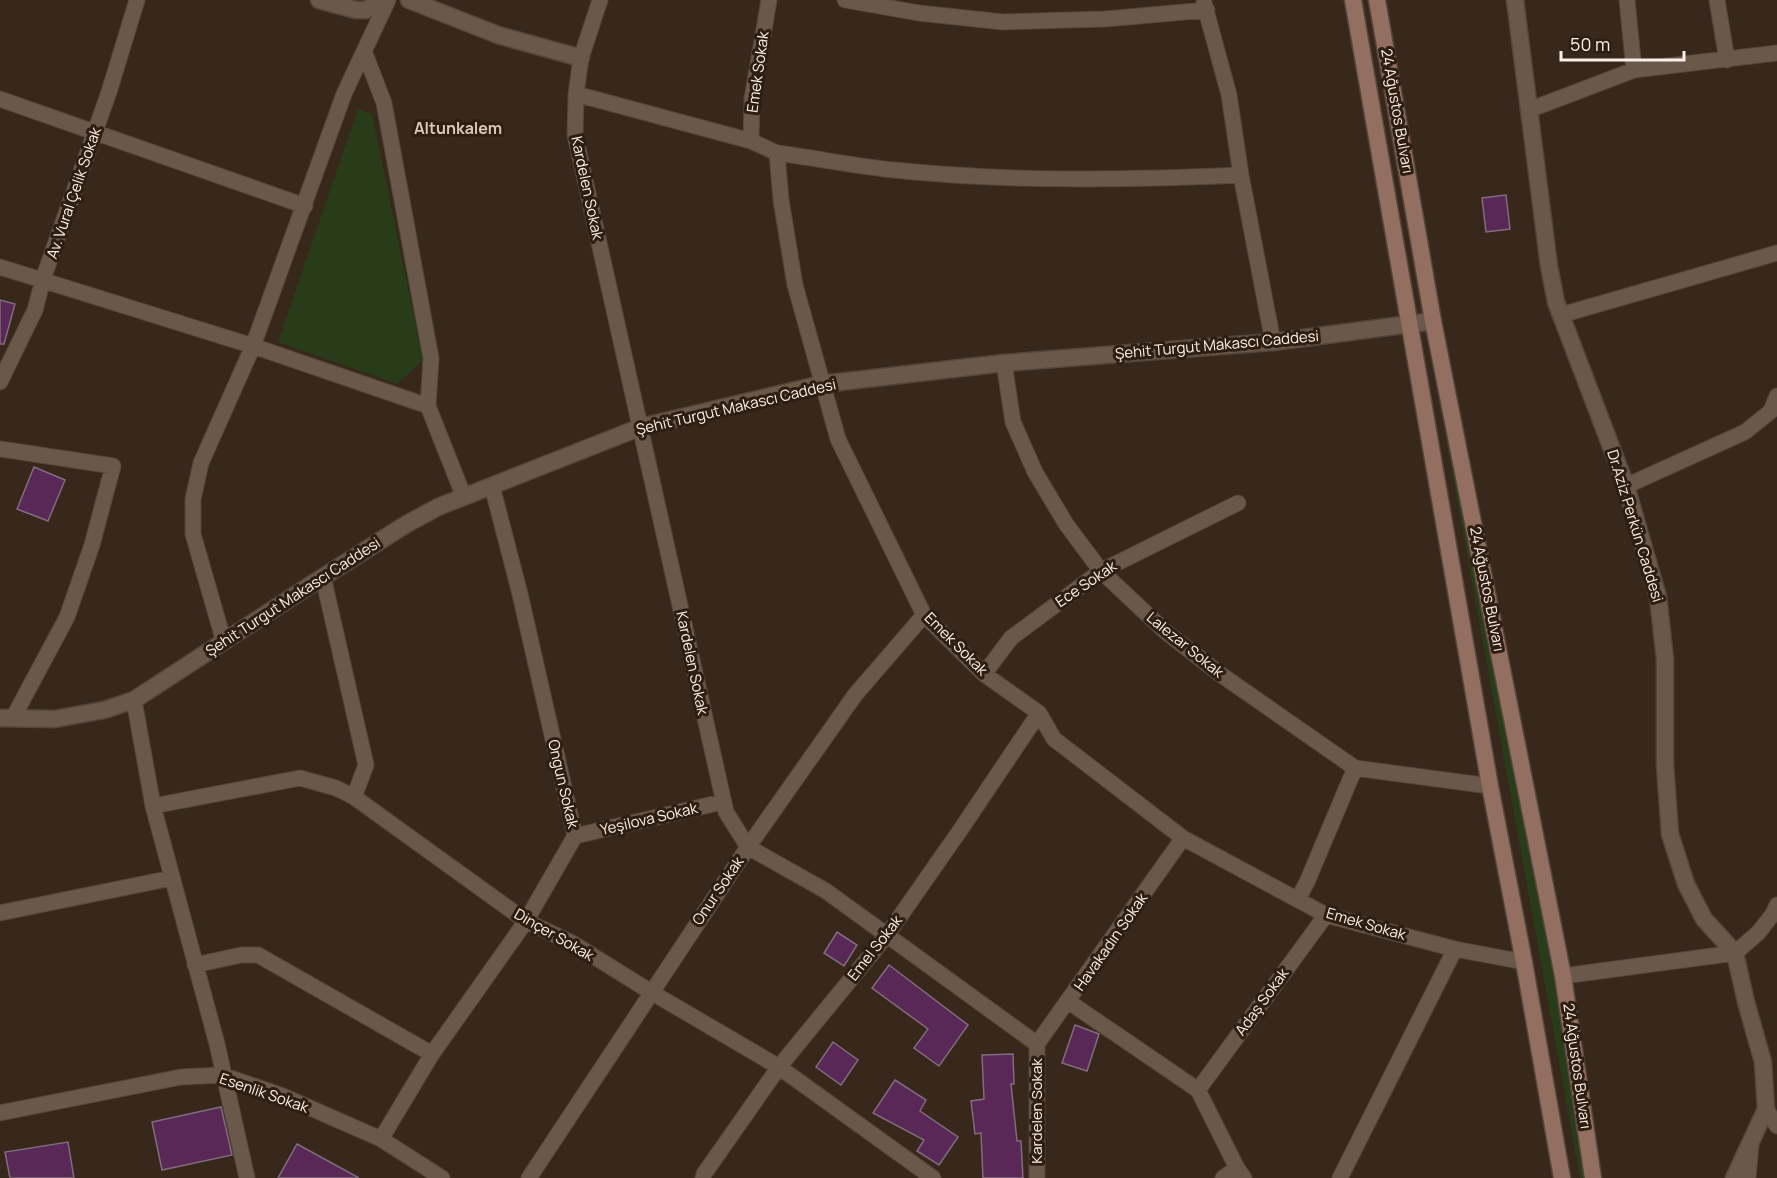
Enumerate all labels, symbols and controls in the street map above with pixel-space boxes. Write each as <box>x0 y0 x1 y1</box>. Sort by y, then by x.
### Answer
scale bar <box>1561 24 1684 62</box>
street label: Emek Sokak <box>741 29 774 114</box>
text: 50 m <box>1570 32 1610 56</box>
street label: 24 Ağustos Bulvarı <box>1376 47 1419 175</box>
district label: Altunkalem <box>414 117 502 139</box>
street label: Av. Vural Çelik Sokak <box>41 124 106 261</box>
street label: Kardelen Sokak <box>566 134 609 242</box>
street label: Şehit Turgut Makascı Caddesi <box>1114 325 1320 364</box>
street label: Şehit Turgut Makascı Caddesi <box>634 373 838 440</box>
street label: Dr.Aziz Perkün Caddesi <box>1602 447 1669 605</box>
street label: 24 Ağustos Bulvarı <box>1465 525 1510 653</box>
street label: Şehit Turgut Makascı Caddesi <box>201 532 384 661</box>
street label: Ece Sokak <box>1051 555 1121 612</box>
street label: Emek Sokak <box>920 607 993 680</box>
street label: Lalezar Sokak <box>1142 607 1229 683</box>
street label: Kardelen Sokak <box>671 609 714 717</box>
street label: Ongun Sokak <box>543 737 584 831</box>
street label: Yeşilova Sokak <box>598 797 700 840</box>
street label: Onur Sokak <box>687 852 749 929</box>
street label: Havakadın Sokak <box>1069 888 1153 995</box>
street label: Emek Sokak <box>1324 902 1409 945</box>
street label: Dinçer Sokak <box>510 903 599 966</box>
street label: Emel Sokak <box>842 910 907 985</box>
street label: Adaş Sokak <box>1230 963 1294 1040</box>
street label: 24 Ağustos Bulvarı <box>1558 1002 1597 1130</box>
street label: Kardelen Sokak <box>1026 1058 1047 1164</box>
street label: Esenlik Sokak <box>217 1068 312 1118</box>

